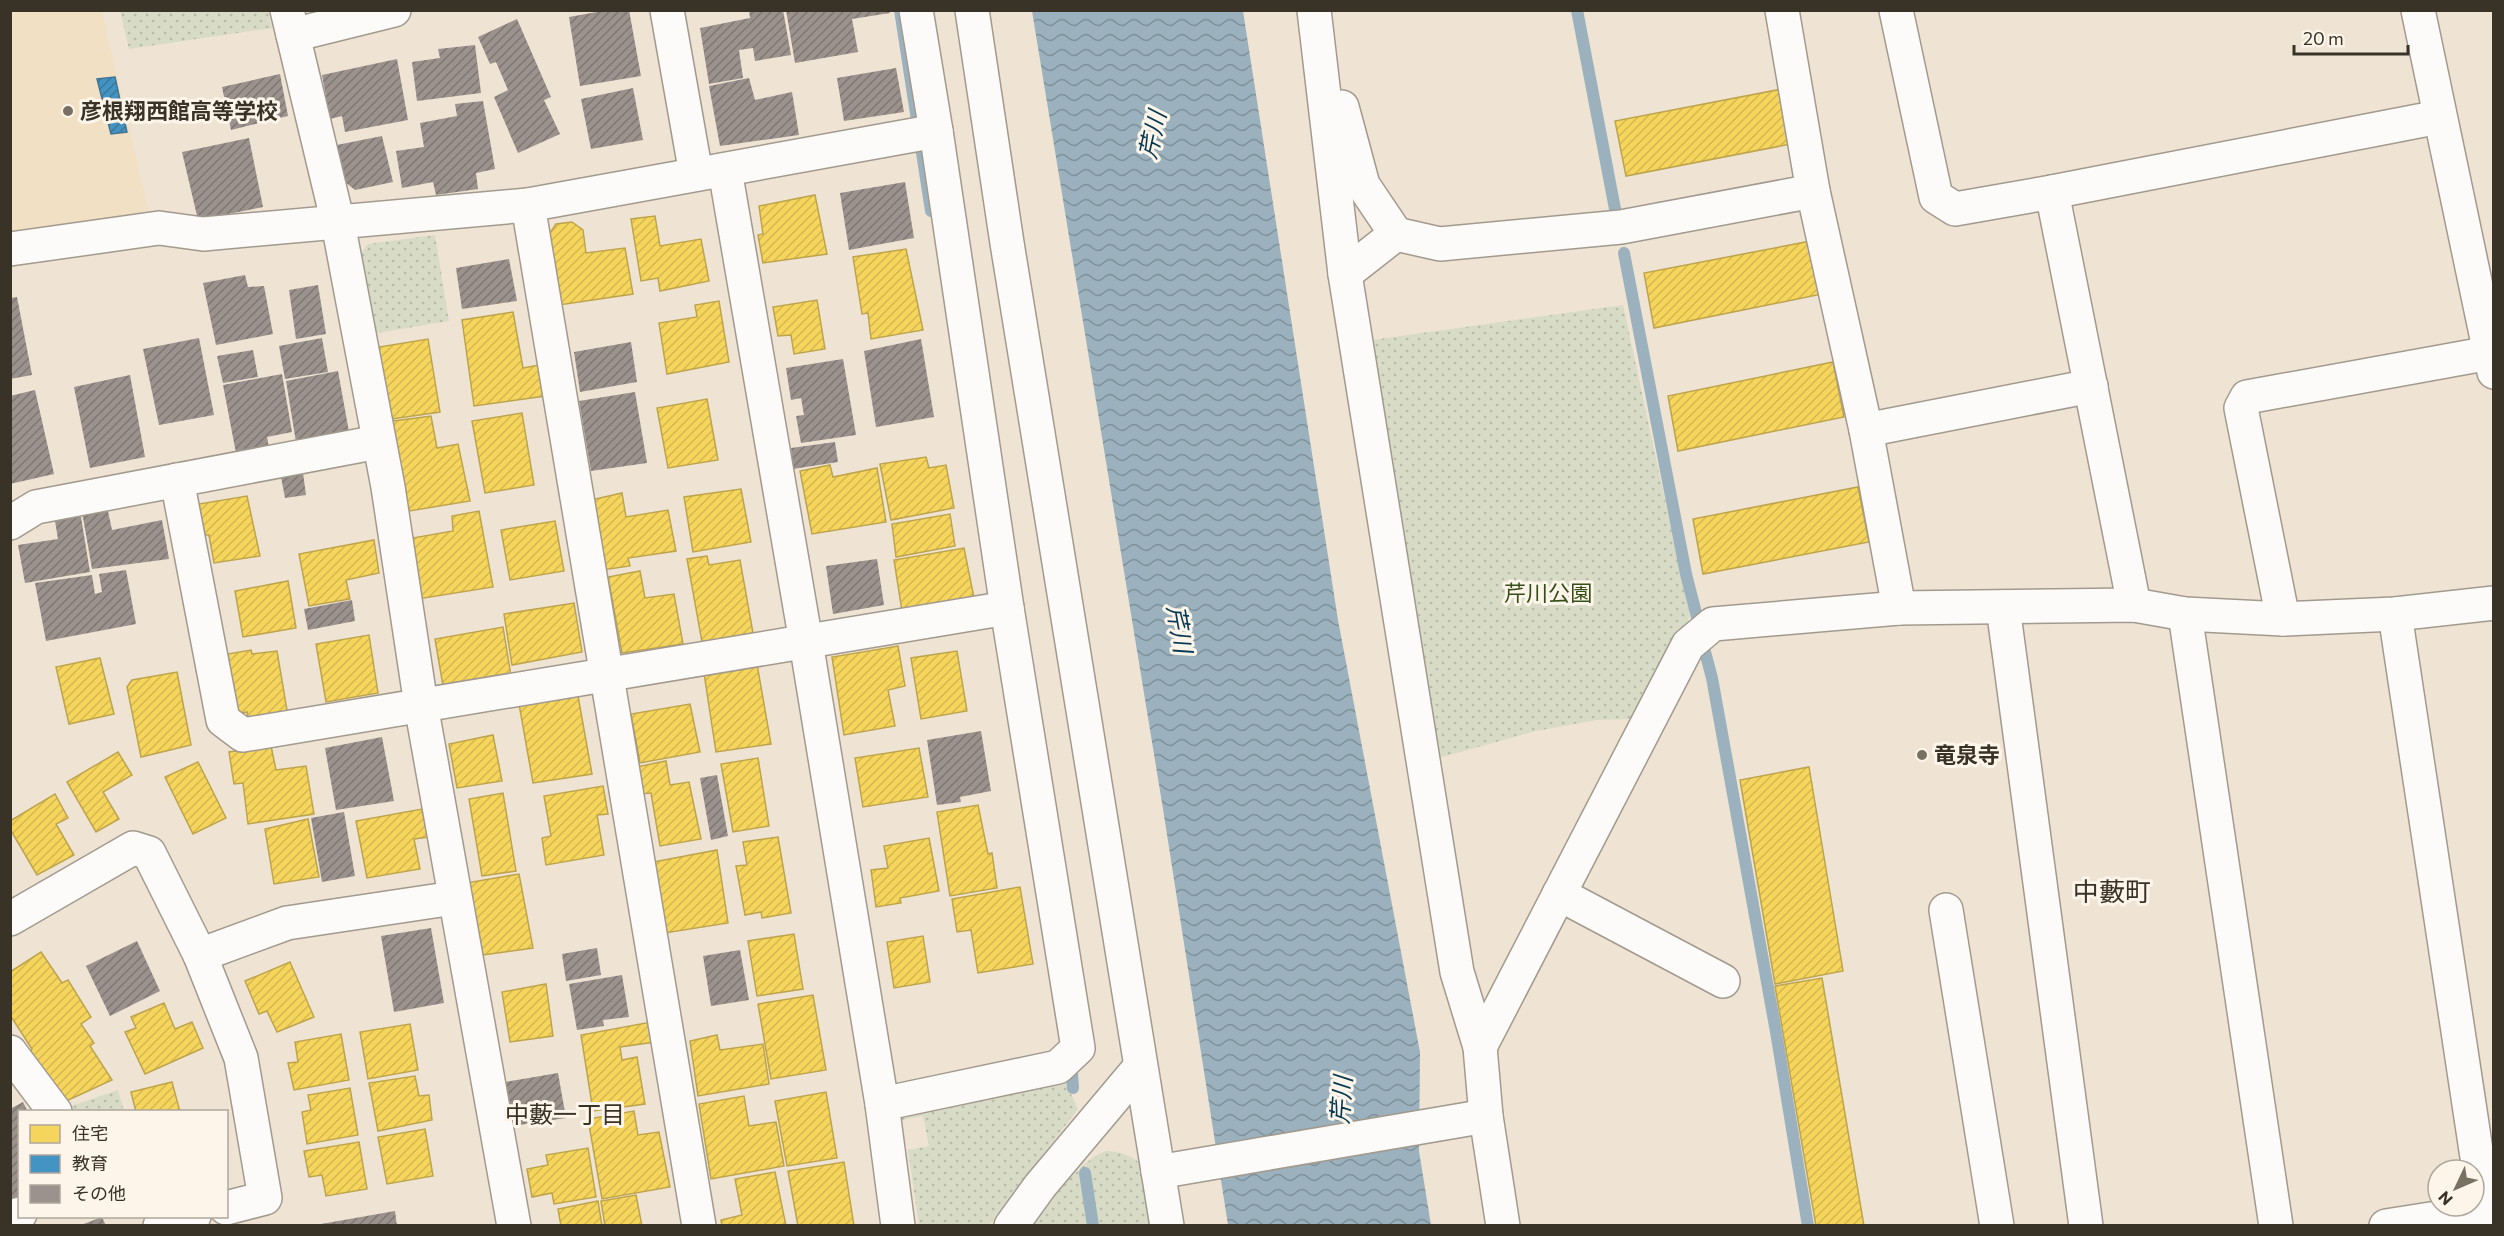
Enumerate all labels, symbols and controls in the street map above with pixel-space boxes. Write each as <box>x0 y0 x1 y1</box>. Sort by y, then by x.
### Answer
scale bar <box>2294 18 2408 56</box>
text: 20 m <box>2303 27 2344 49</box>
place label: 彦根翔西館高等学校 <box>80 97 278 124</box>
marker: 彦根翔西館高等学校 <box>61 104 75 118</box>
water label: 芹川 <box>1132 105 1172 161</box>
park label: 芹川公園 <box>1504 579 1592 606</box>
water label: 芹川 <box>1162 603 1199 658</box>
place label: 竜泉寺 <box>1934 741 2000 768</box>
marker: 竜泉寺 <box>1915 748 1929 762</box>
district label: 中藪町 <box>2073 875 2151 906</box>
water label: 芹川 <box>1324 1072 1357 1125</box>
district label: 中藪一丁目 <box>505 1099 625 1128</box>
legend <box>18 1110 228 1218</box>
text: 住宅 <box>72 1122 108 1144</box>
text: 教育 <box>72 1152 108 1174</box>
north arrow <box>2426 1158 2486 1218</box>
text: その他 <box>72 1182 126 1204</box>
text: N <box>2434 1188 2456 1210</box>

